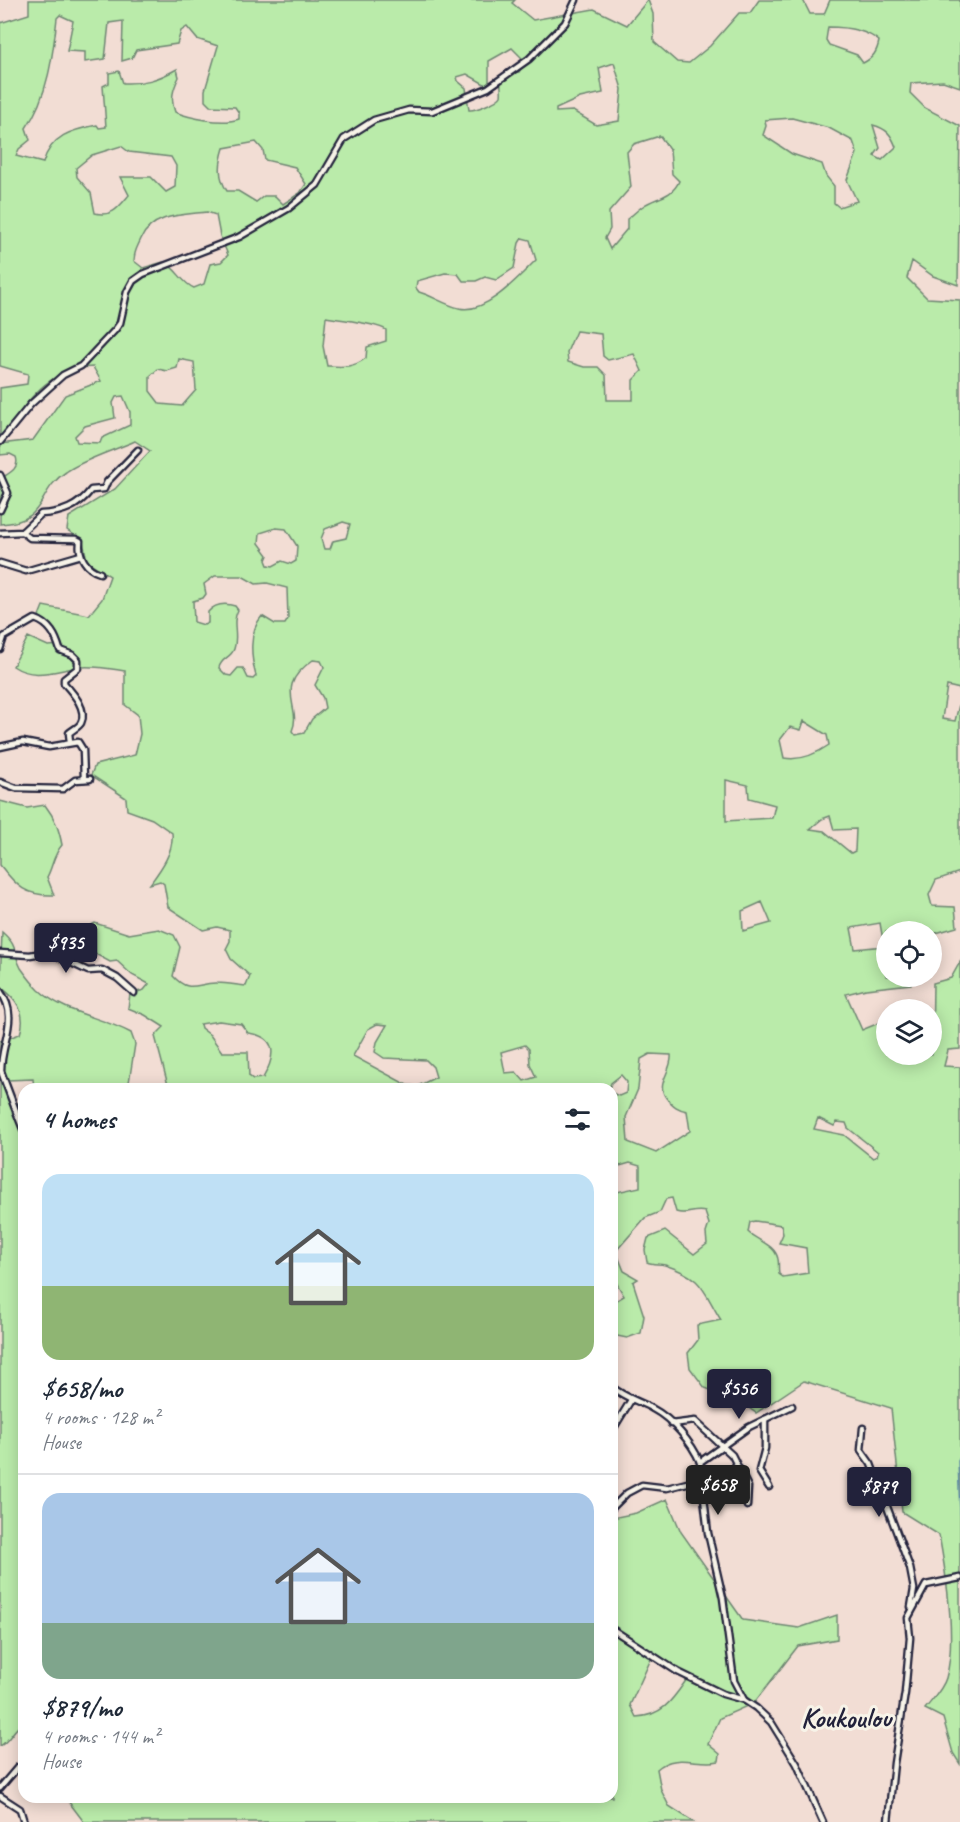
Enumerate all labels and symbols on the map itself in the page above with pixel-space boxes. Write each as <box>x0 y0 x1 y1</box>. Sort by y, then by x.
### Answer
pin: $935 <box>30 923 102 974</box>
pin: $556 <box>703 1369 775 1420</box>
pin: $658 <box>682 1465 754 1516</box>
pin: $879 <box>843 1467 915 1518</box>
district label: Koukoulou <box>801 1700 894 1735</box>

